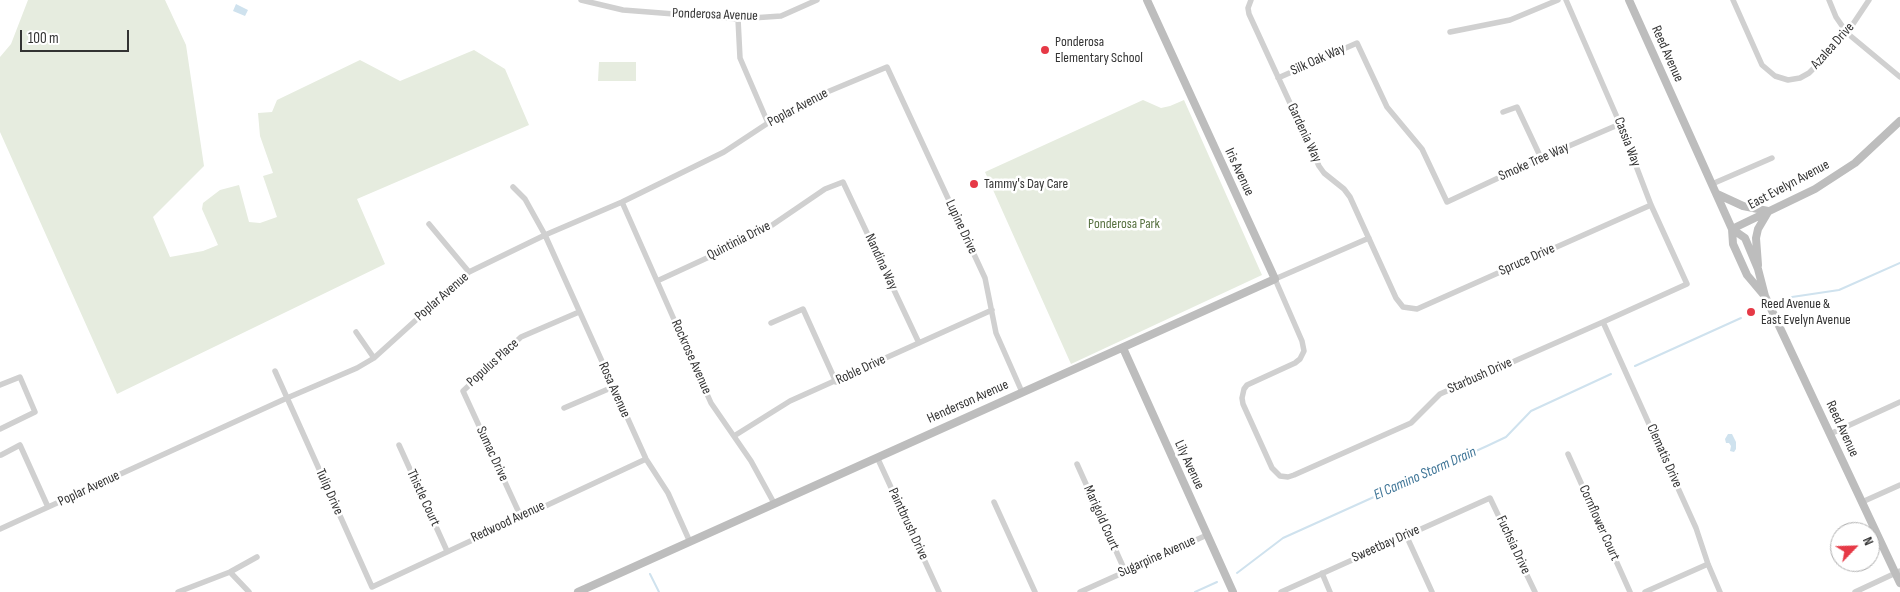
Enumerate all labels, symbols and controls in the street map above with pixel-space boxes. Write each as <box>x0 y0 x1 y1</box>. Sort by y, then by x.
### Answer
street label: Ponderosa Avenue <box>672 5 758 25</box>
street label: Azalea Drive <box>1808 19 1858 73</box>
scale bar <box>22 20 131 52</box>
street label: Reed Avenue <box>1647 23 1687 85</box>
text: 100 m <box>28 29 59 48</box>
place label: Ponderosa Elementary School <box>1055 34 1143 66</box>
street label: Silk Oak Way <box>1288 41 1348 79</box>
marker: Ponderosa Elementary School <box>1039 44 1051 56</box>
street label: Poplar Avenue <box>765 85 831 131</box>
street label: Gardenia Way <box>1283 101 1325 165</box>
street label: Cassia Way <box>1610 115 1644 169</box>
street label: Smoke Tree Way <box>1496 139 1572 185</box>
street label: Iris Avenue <box>1221 145 1257 199</box>
street label: East Evelyn Avenue <box>1745 157 1833 213</box>
place label: Tammy's Day Care <box>984 176 1068 192</box>
marker: Tammy's Day Care <box>968 178 980 190</box>
street label: Lupine Drive <box>941 197 981 257</box>
park label: Ponderosa Park <box>1088 216 1160 232</box>
street label: Quintinia Drive <box>704 218 774 264</box>
street label: Nandina Way <box>861 231 901 293</box>
street label: Spruce Drive <box>1496 240 1558 280</box>
street label: Poplar Avenue <box>412 269 472 325</box>
place label: Reed Avenue & East Evelyn Avenue <box>1761 296 1851 328</box>
marker: Reed Avenue & East Evelyn Avenue <box>1745 306 1757 318</box>
street label: Rockrose Avenue <box>667 317 715 397</box>
street label: Populus Place <box>464 335 522 391</box>
street label: Roble Drive <box>834 351 888 389</box>
street label: Starbush Drive <box>1445 354 1515 398</box>
street label: Rosa Avenue <box>594 360 634 420</box>
street label: Henderson Avenue <box>925 377 1011 427</box>
street label: Reed Avenue <box>1822 398 1862 460</box>
street label: Clematis Drive <box>1643 422 1685 490</box>
street label: Sumac Drive <box>472 424 512 484</box>
street label: Lily Avenue <box>1170 438 1208 492</box>
water label: El Camino Storm Drain <box>1371 443 1479 505</box>
street label: Tulip Drive <box>311 466 347 518</box>
street label: Poplar Avenue <box>56 467 122 511</box>
street label: Thistle Court <box>403 467 443 529</box>
street label: Marigold Court <box>1079 483 1123 553</box>
street label: Cornflower Court <box>1575 483 1623 563</box>
street label: Paintbrush Drive <box>884 485 932 563</box>
street label: Redwood Avenue <box>468 498 548 546</box>
street label: Fuchsia Drive <box>1492 513 1534 577</box>
street label: Sweetbay Drive <box>1349 522 1423 566</box>
north arrow <box>1830 522 1880 572</box>
street label: Sugarpine Avenue <box>1116 532 1198 582</box>
text: N <box>1859 534 1878 548</box>

